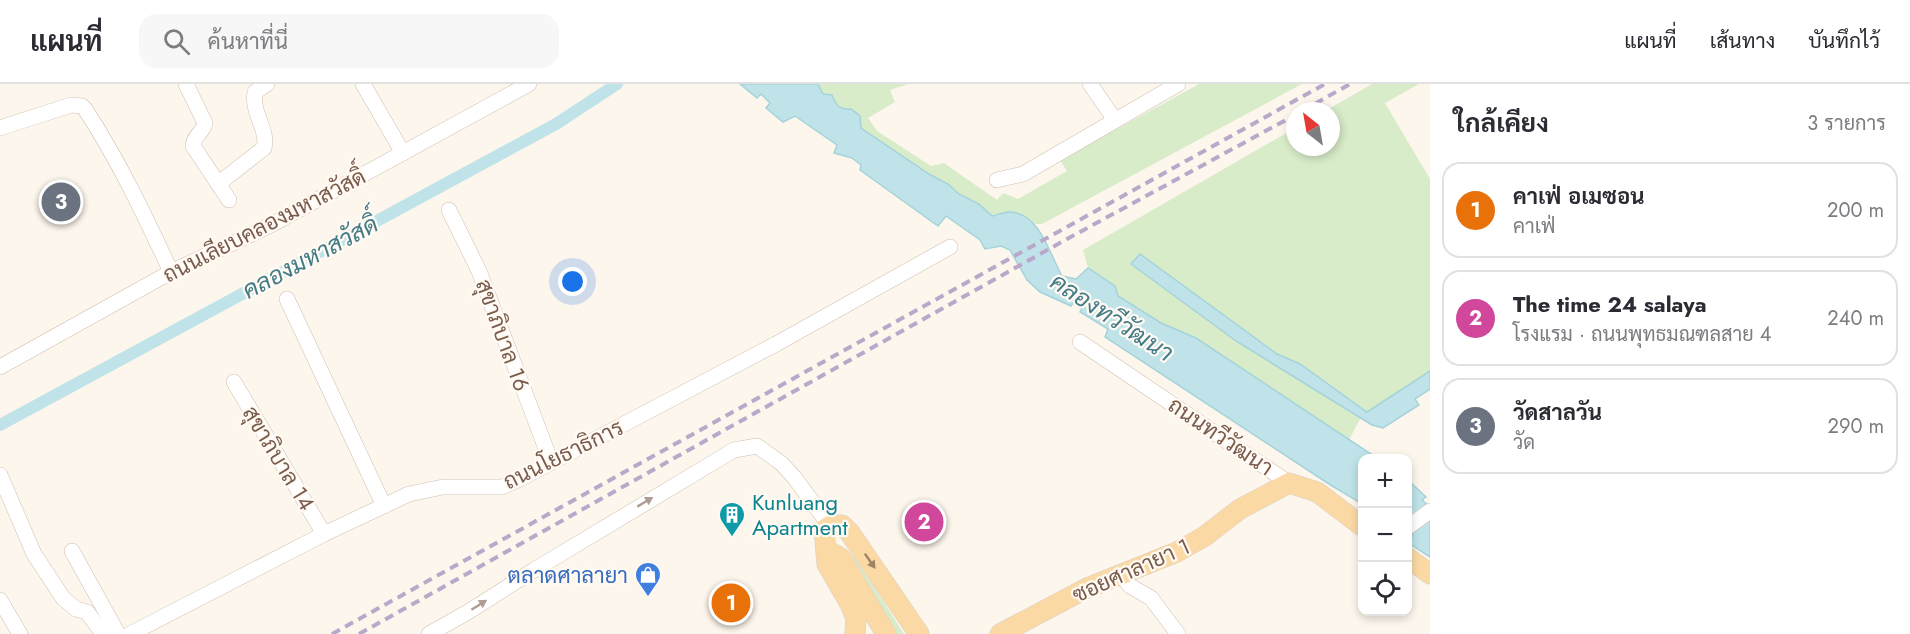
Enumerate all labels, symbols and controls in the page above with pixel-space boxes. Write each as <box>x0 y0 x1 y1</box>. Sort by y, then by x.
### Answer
search box <box>139 14 559 68</box>
text: แผนที่ <box>30 21 103 62</box>
icon: search <box>160 25 193 58</box>
text: ค้นหาที่นี่ <box>208 25 288 57</box>
text: แผนที่ <box>1624 26 1677 56</box>
text: เส้นทาง <box>1710 26 1775 56</box>
text: บันทึกไว้ <box>1808 26 1880 56</box>
north arrow <box>1286 102 1340 156</box>
text: ใกล้เคียง <box>1454 104 1549 142</box>
text: 3 รายการ <box>1807 109 1886 138</box>
street label: ถนนเลียบคลองมหาสวัสดิ์ <box>158 162 370 288</box>
pin: 3 <box>42 180 80 224</box>
text: คาเฟ่ อเมซอน <box>1513 180 1644 212</box>
text: 1 <box>1470 196 1481 225</box>
text: 200 m <box>1827 196 1884 225</box>
water label: คลองมหาสวัสดิ์ <box>237 209 383 305</box>
text: คาเฟ่ <box>1513 212 1555 241</box>
water label: คลองทวีวัฒนา <box>1044 264 1180 370</box>
your location <box>558 267 587 296</box>
street label: สุขาภิบาล 16 <box>468 275 538 395</box>
text: The time 24 salaya <box>1513 288 1707 320</box>
text: 2 <box>1469 304 1482 333</box>
text: 240 m <box>1827 304 1884 333</box>
text: โรงแรม · ถนนพุทธมณฑลสาย 4 <box>1513 320 1771 349</box>
street label: ถนนทวีวัฒนา <box>1162 389 1280 483</box>
text: วัดสาลวัน <box>1513 396 1602 428</box>
street label: สุขาภิบาล 14 <box>235 400 323 517</box>
street label: ถนนโยธาธิการ <box>497 411 629 497</box>
text: 3 <box>1469 412 1482 441</box>
text: 290 m <box>1828 412 1884 441</box>
text: วัด <box>1513 428 1535 457</box>
map controls <box>1358 454 1412 616</box>
button: + <box>1358 454 1412 508</box>
place label: Kunluang Apartment <box>752 486 849 543</box>
one-way arrow <box>637 497 653 508</box>
building icon: Kunluang Apartment <box>717 500 747 538</box>
pin: 2 <box>904 500 944 544</box>
button: − <box>1358 508 1412 562</box>
street label: ซอยศาลายา 1 <box>1067 530 1195 610</box>
one-way arrow <box>864 553 876 569</box>
place label: ตลาดศาลายา <box>508 559 628 591</box>
shop icon: ตลาดศาลายา <box>633 560 663 598</box>
button: locate <box>1358 562 1412 616</box>
pin: 1 <box>712 580 750 626</box>
one-way arrow <box>471 599 487 611</box>

